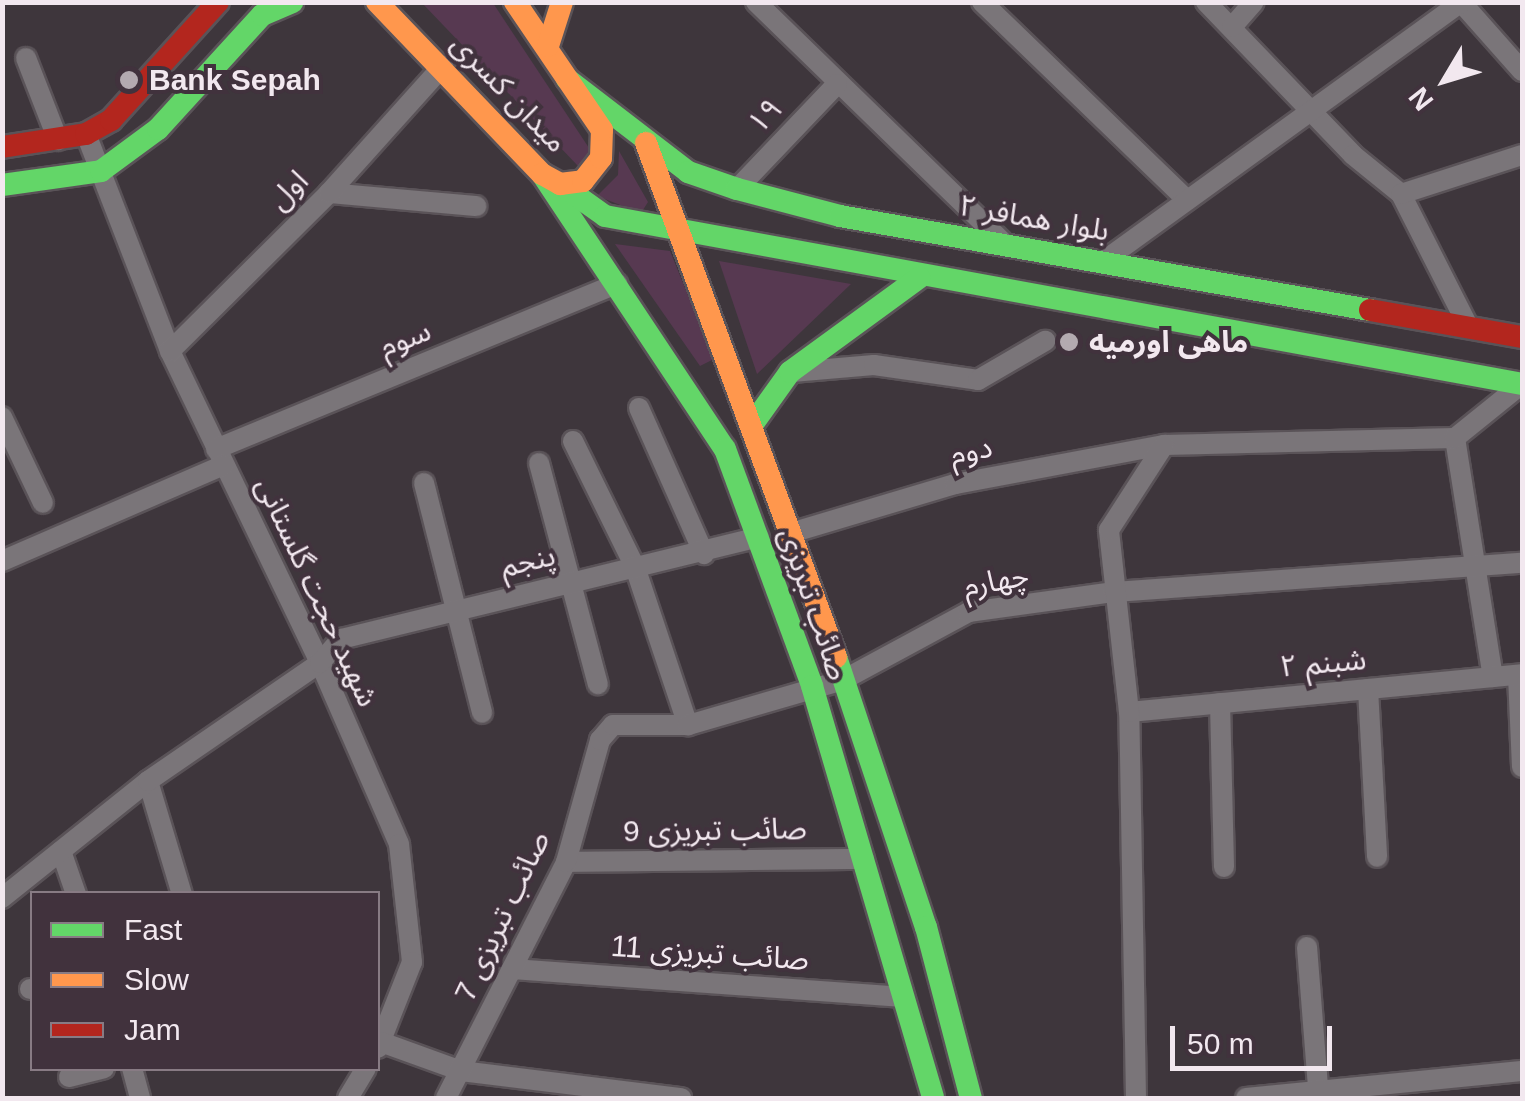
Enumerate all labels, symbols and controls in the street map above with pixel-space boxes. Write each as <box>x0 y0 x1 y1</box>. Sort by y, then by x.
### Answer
street label: میدان کسری <box>443 26 575 160</box>
north arrow <box>1395 30 1495 130</box>
place label: Bank Sepah <box>149 62 321 98</box>
marker: Bank Sepah <box>118 69 140 91</box>
text: N <box>1403 81 1439 116</box>
street label: ۱۹ <box>740 91 790 141</box>
street label: اول <box>261 163 315 217</box>
street label: بلوار همافر ۲ <box>956 187 1112 249</box>
street label: سوم <box>374 313 436 365</box>
place label: ماهی اورمیه <box>1089 324 1248 360</box>
marker: ماهی اورمیه <box>1058 331 1080 353</box>
street label: دوم <box>947 429 995 473</box>
street label: شهید حجت گلستانی <box>248 472 386 712</box>
street label: صائب تبریزی <box>771 523 857 685</box>
street label: پنجم <box>497 537 559 585</box>
street label: چهارم <box>960 557 1032 605</box>
street label: شبنم ۲ <box>1278 641 1368 685</box>
street label: صائب تبریزی 9 <box>623 810 807 850</box>
street label: صائب تبریزی 7 <box>447 825 557 1007</box>
legend <box>30 891 380 1071</box>
text: Fast <box>124 913 182 946</box>
street label: صائب تبریزی 11 <box>610 928 810 978</box>
text: Slow <box>124 963 189 996</box>
scale bar <box>1175 1006 1338 1068</box>
text: Jam <box>124 1013 181 1046</box>
text: 50 m <box>1187 1027 1254 1060</box>

